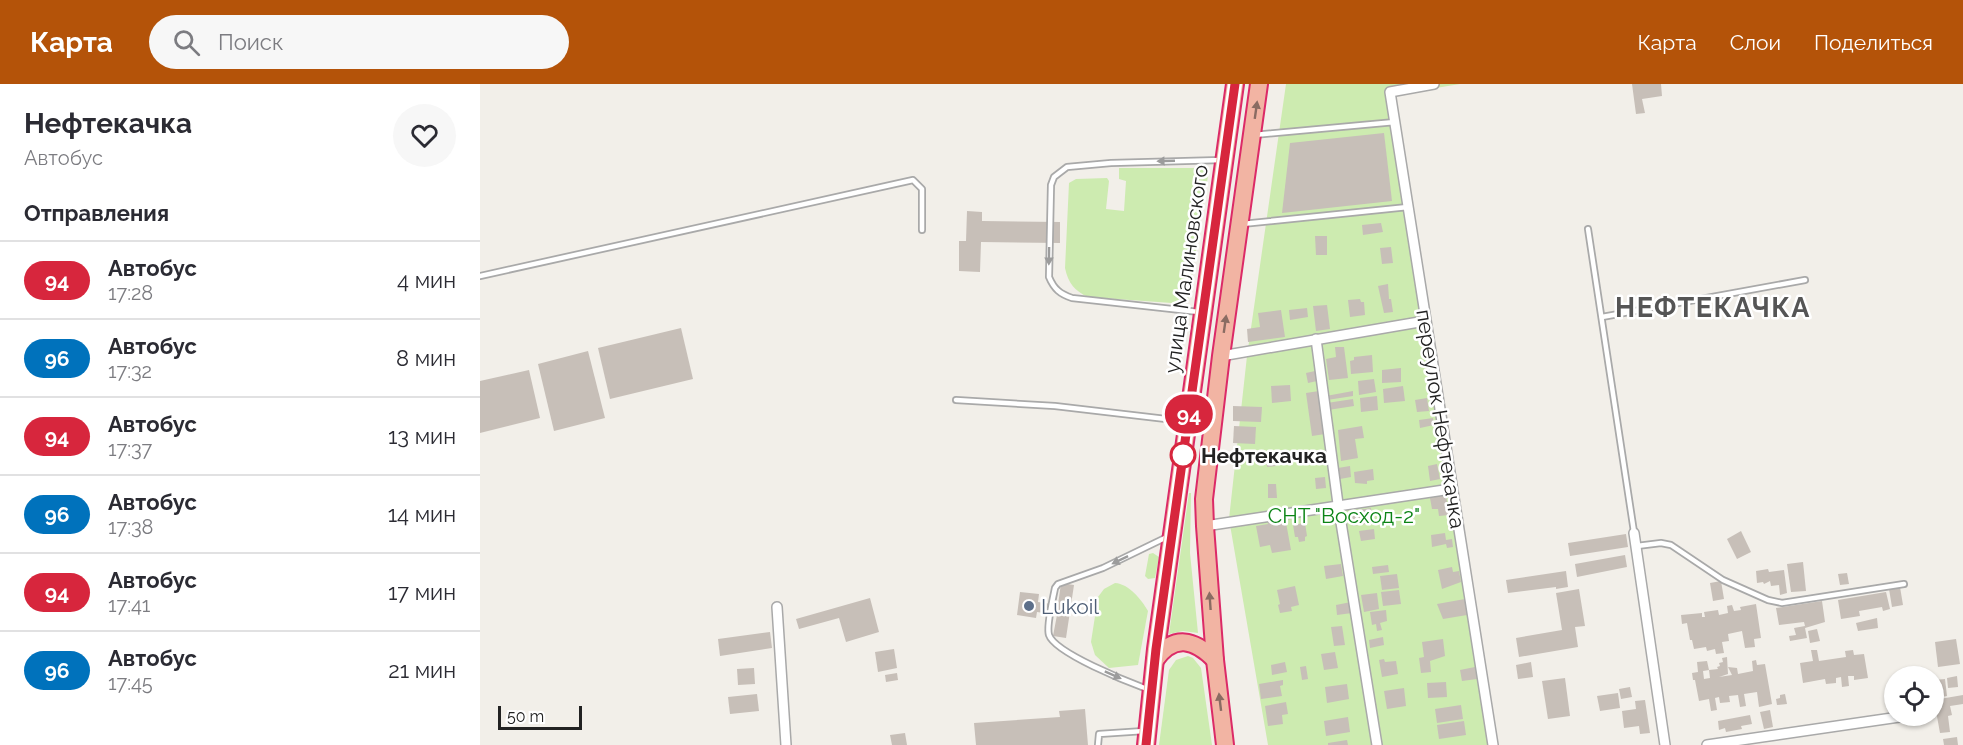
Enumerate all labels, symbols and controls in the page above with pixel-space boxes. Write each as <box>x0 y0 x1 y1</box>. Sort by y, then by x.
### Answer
search box <box>149 15 569 69</box>
text: Карта <box>30 26 113 59</box>
icon: search <box>170 26 203 59</box>
text: Поиск <box>218 29 283 55</box>
text: Карта <box>1638 30 1697 55</box>
text: Слои <box>1730 30 1781 55</box>
text: Поделиться <box>1814 30 1933 55</box>
one-way arrow <box>1251 100 1260 119</box>
button: heart <box>393 104 456 167</box>
text: Нефтекачка <box>24 107 192 140</box>
text: Автобус <box>24 146 103 170</box>
one-way arrow <box>1156 157 1175 166</box>
street label: улица Малиновского <box>1159 163 1213 375</box>
text: Отправления <box>24 200 169 226</box>
one-way arrow <box>1045 247 1054 266</box>
text: Автобус <box>108 255 197 281</box>
text: 4 мин <box>397 267 456 293</box>
text: 94 <box>45 268 69 293</box>
text: 17:28 <box>108 281 153 305</box>
district label: НЕФТЕКАЧКА <box>1615 292 1811 323</box>
street label: переулок Нефтекачка <box>1411 308 1471 530</box>
one-way arrow <box>1221 314 1230 333</box>
text: Автобус <box>108 333 197 359</box>
text: 8 мин <box>396 345 456 371</box>
text: 96 <box>44 346 70 371</box>
text: 17:32 <box>108 359 152 383</box>
line badge: 94 <box>1162 394 1216 434</box>
text: 94 <box>1177 402 1201 427</box>
text: Автобус <box>108 411 197 437</box>
text: 13 мин <box>388 423 456 449</box>
text: 94 <box>45 424 69 449</box>
text: 17:37 <box>108 437 152 461</box>
marker: Нефтекачка <box>1170 442 1196 468</box>
place label: Нефтекачка <box>1201 443 1327 468</box>
text: Автобус <box>108 489 197 515</box>
text: 14 мин <box>388 501 456 527</box>
text: 96 <box>44 502 70 527</box>
park label: СНТ "Восход-2" <box>1268 503 1420 528</box>
text: 17:38 <box>108 515 153 539</box>
one-way arrow <box>1111 556 1128 565</box>
text: Автобус <box>108 567 197 593</box>
text: 17 мин <box>388 579 456 605</box>
text: 94 <box>45 580 69 605</box>
one-way arrow <box>1206 592 1215 611</box>
text: 17:41 <box>108 593 150 617</box>
place label: Lukoil <box>1041 594 1099 619</box>
marker: Lukoil <box>1022 599 1036 613</box>
text: Автобус <box>108 645 197 671</box>
text: 21 мин <box>388 657 456 683</box>
text: 96 <box>44 658 70 683</box>
map controls <box>1884 666 1944 726</box>
button: locate <box>1884 666 1944 726</box>
one-way arrow <box>1104 670 1122 680</box>
text: 17:45 <box>108 671 153 695</box>
one-way arrow <box>1215 693 1225 712</box>
scale bar <box>498 703 582 730</box>
text: 50 m <box>507 707 544 726</box>

